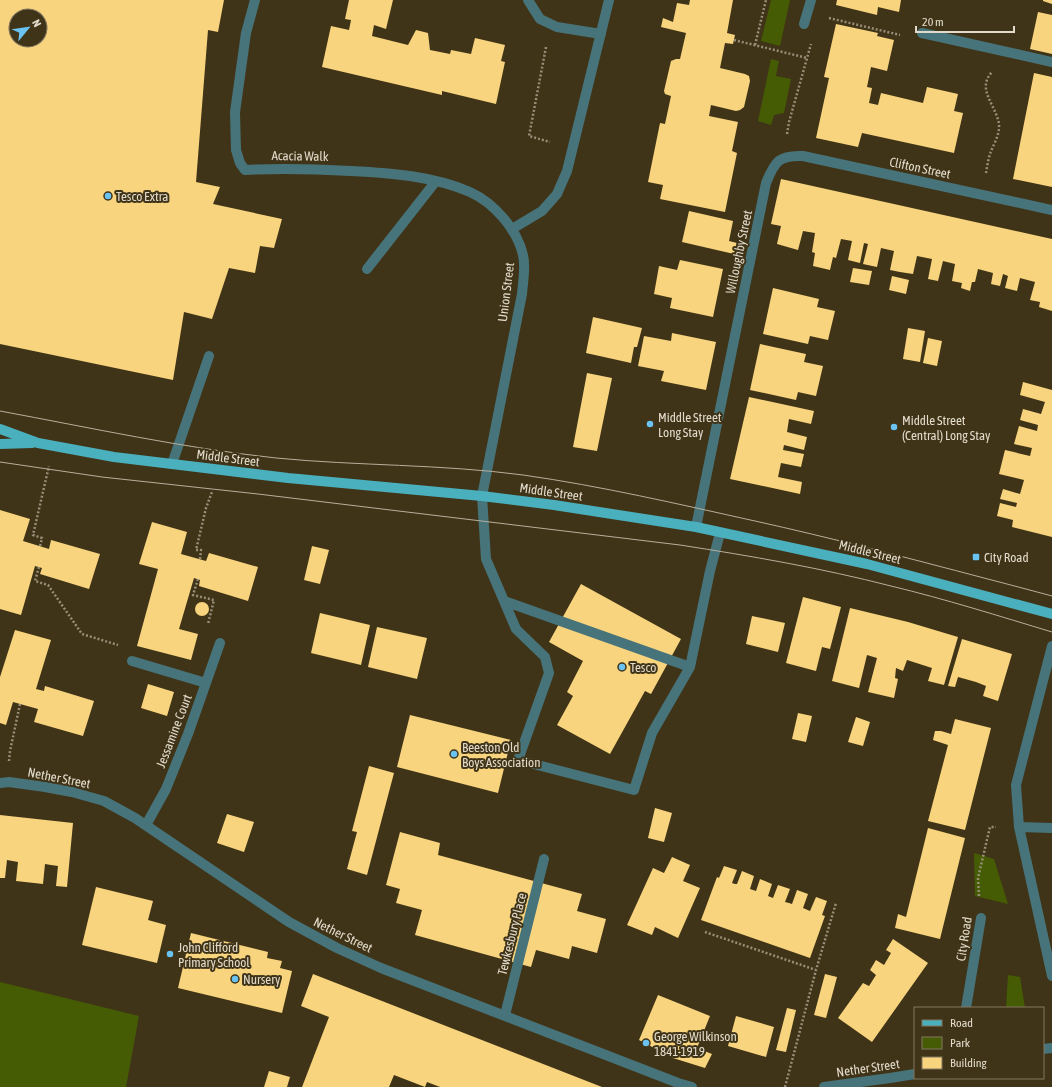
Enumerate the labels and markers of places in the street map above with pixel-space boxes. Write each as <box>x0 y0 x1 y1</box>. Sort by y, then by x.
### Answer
place label: Tesco Extra <box>116 189 168 204</box>
marker: Tesco Extra <box>103 191 113 201</box>
place label: Middle Street Long Stay <box>658 410 722 440</box>
place label: Middle Street (Central) Long Stay <box>902 413 991 443</box>
marker: Middle Street Long Stay <box>645 419 655 429</box>
marker: Middle Street (Central) Long Stay <box>889 422 899 432</box>
place label: City Road <box>984 550 1029 565</box>
marker: City Road <box>971 552 981 562</box>
place label: Tesco <box>630 660 656 675</box>
marker: Tesco <box>617 662 627 672</box>
place label: Beeston Old Boys Association <box>462 740 541 770</box>
marker: Beeston Old Boys Association <box>449 749 459 759</box>
place label: John Clifford Primary School <box>178 940 250 970</box>
marker: John Clifford Primary School <box>165 949 175 959</box>
place label: Nursery <box>243 972 281 987</box>
marker: Nursery <box>230 974 240 984</box>
place label: George Wilkinson 1841-1919 <box>654 1029 737 1059</box>
marker: George Wilkinson 1841-1919 <box>641 1038 651 1048</box>

